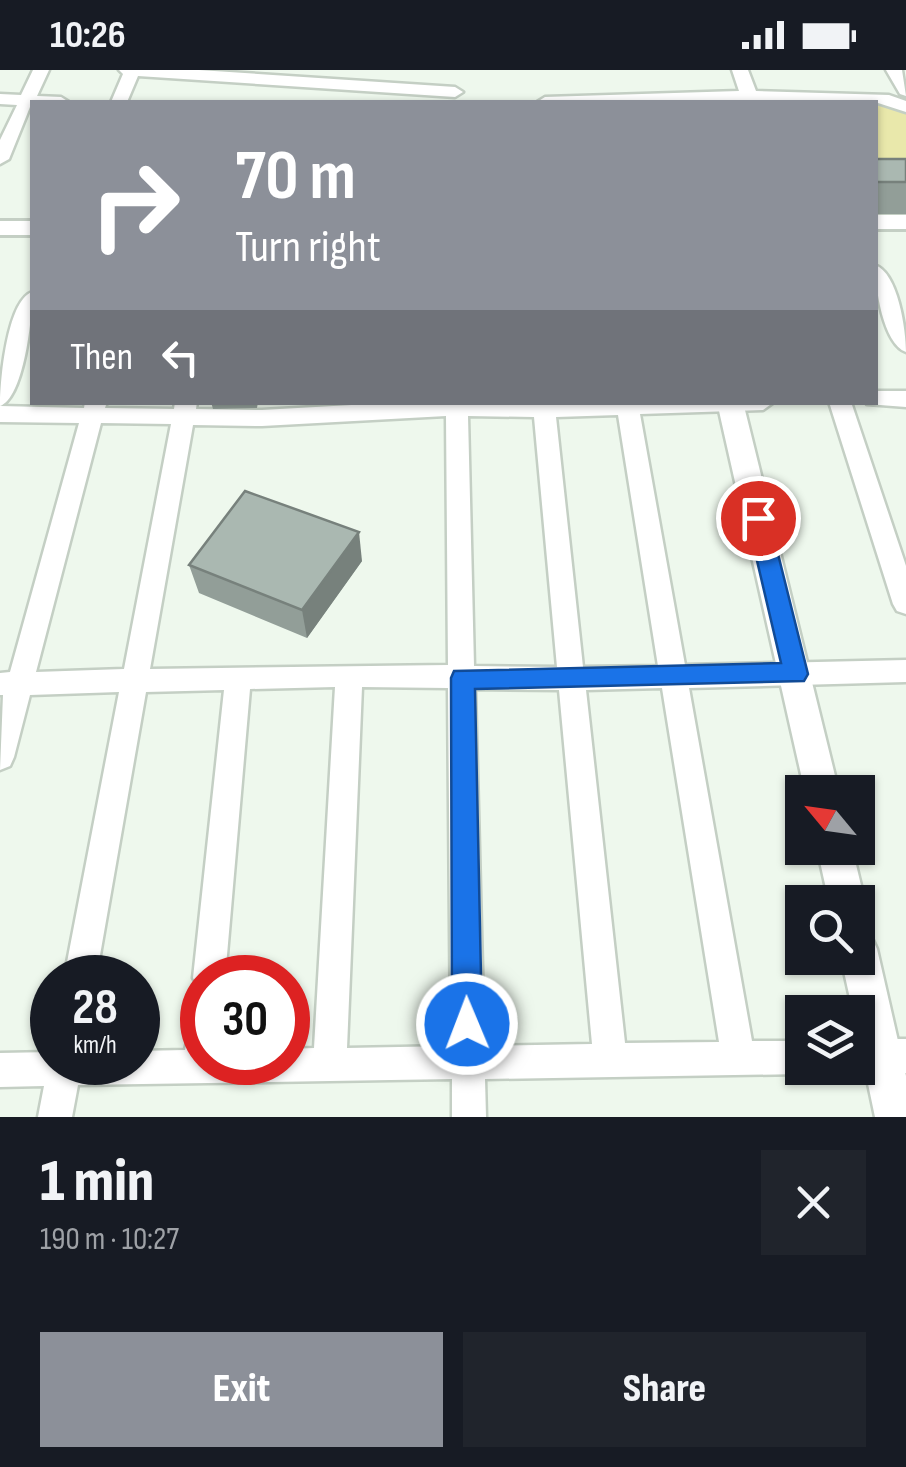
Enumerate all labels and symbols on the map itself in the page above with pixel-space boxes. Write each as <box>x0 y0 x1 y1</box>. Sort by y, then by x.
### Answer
pin <box>716 476 801 561</box>
north arrow <box>785 775 875 865</box>
speed limit sign: 30 <box>180 955 310 1085</box>
position arrow <box>415 972 519 1076</box>

